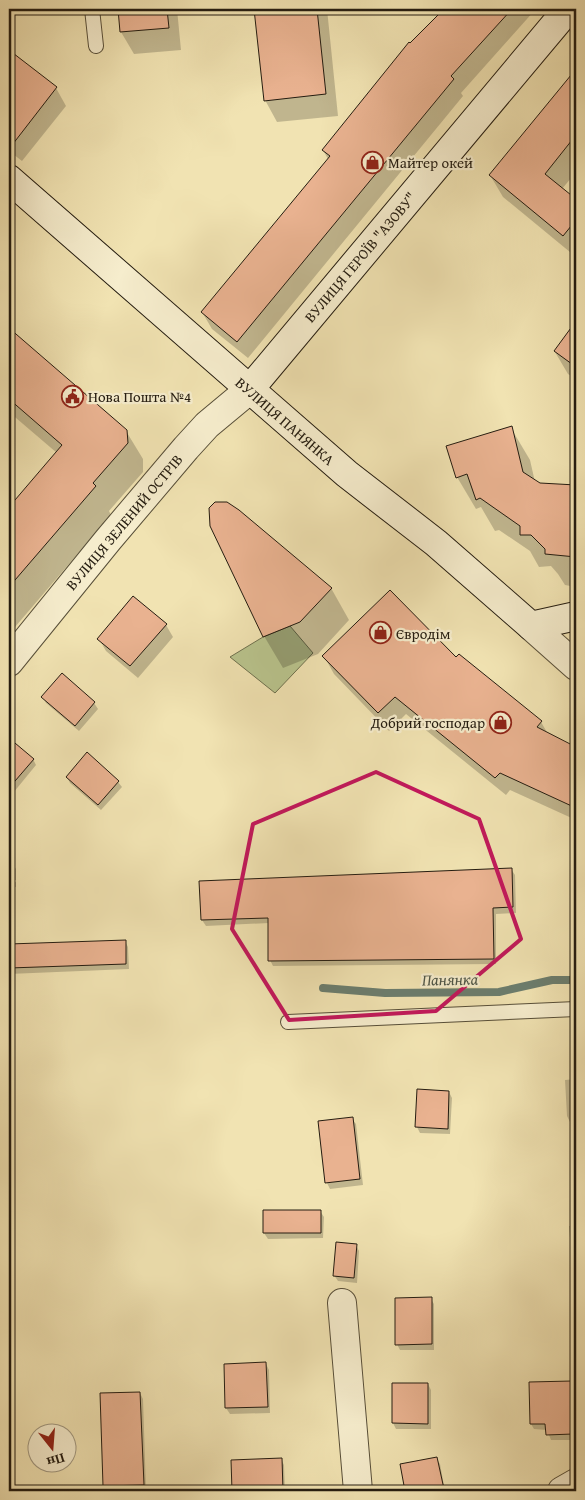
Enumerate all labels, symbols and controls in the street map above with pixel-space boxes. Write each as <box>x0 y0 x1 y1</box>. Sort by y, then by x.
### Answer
shop icon: Майтер окей <box>360 150 384 174</box>
place label: Майтер окей <box>388 152 473 173</box>
street label: ВУЛИЦЯ ГЕРОЇВ "АЗОВУ" <box>299 187 421 327</box>
street label: ВУЛИЦЯ ПАНЯНКА <box>231 372 339 470</box>
public building icon: Нова Пошта №4 <box>60 384 84 408</box>
place label: Нова Пошта №4 <box>88 386 191 407</box>
street label: ВУЛИЦЯ ЗЕЛЕНИЙ ОСТРІВ <box>61 449 187 595</box>
shop icon: Євродім <box>368 621 392 645</box>
place label: Євродім <box>396 623 451 644</box>
shop icon: Добрий господар <box>489 710 513 734</box>
place label: Добрий господар <box>370 712 485 733</box>
water label: Панянка <box>422 967 479 991</box>
north arrow <box>28 1422 78 1472</box>
text: Пн <box>44 1448 67 1473</box>

